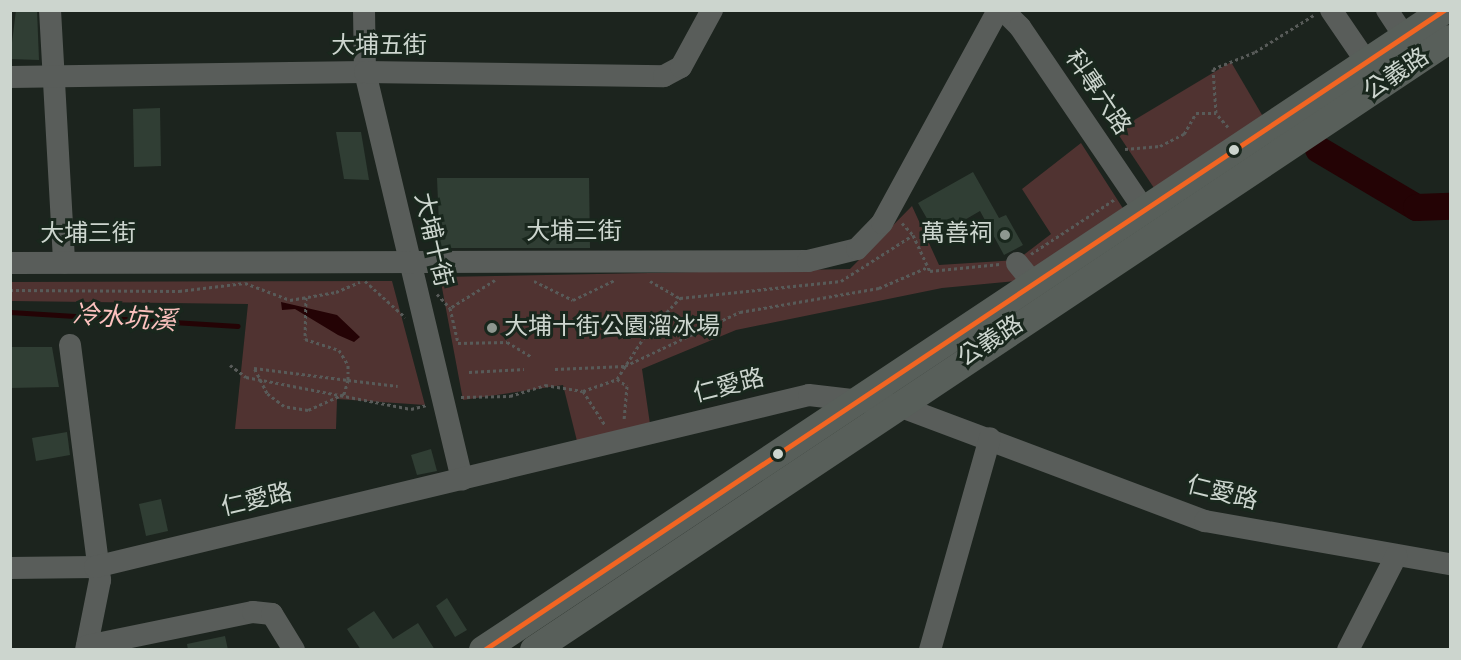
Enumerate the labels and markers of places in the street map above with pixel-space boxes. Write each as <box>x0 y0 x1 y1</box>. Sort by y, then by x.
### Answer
unlabelled marker <box>1228 144 1240 156</box>
place label: 萬善祠 <box>921 221 993 249</box>
marker: 萬善祠 <box>998 228 1012 242</box>
place label: 大埔十街公園溜冰場 <box>504 314 720 342</box>
marker: 大埔十街公園溜冰場 <box>485 321 499 335</box>
unlabelled marker <box>772 448 784 460</box>

